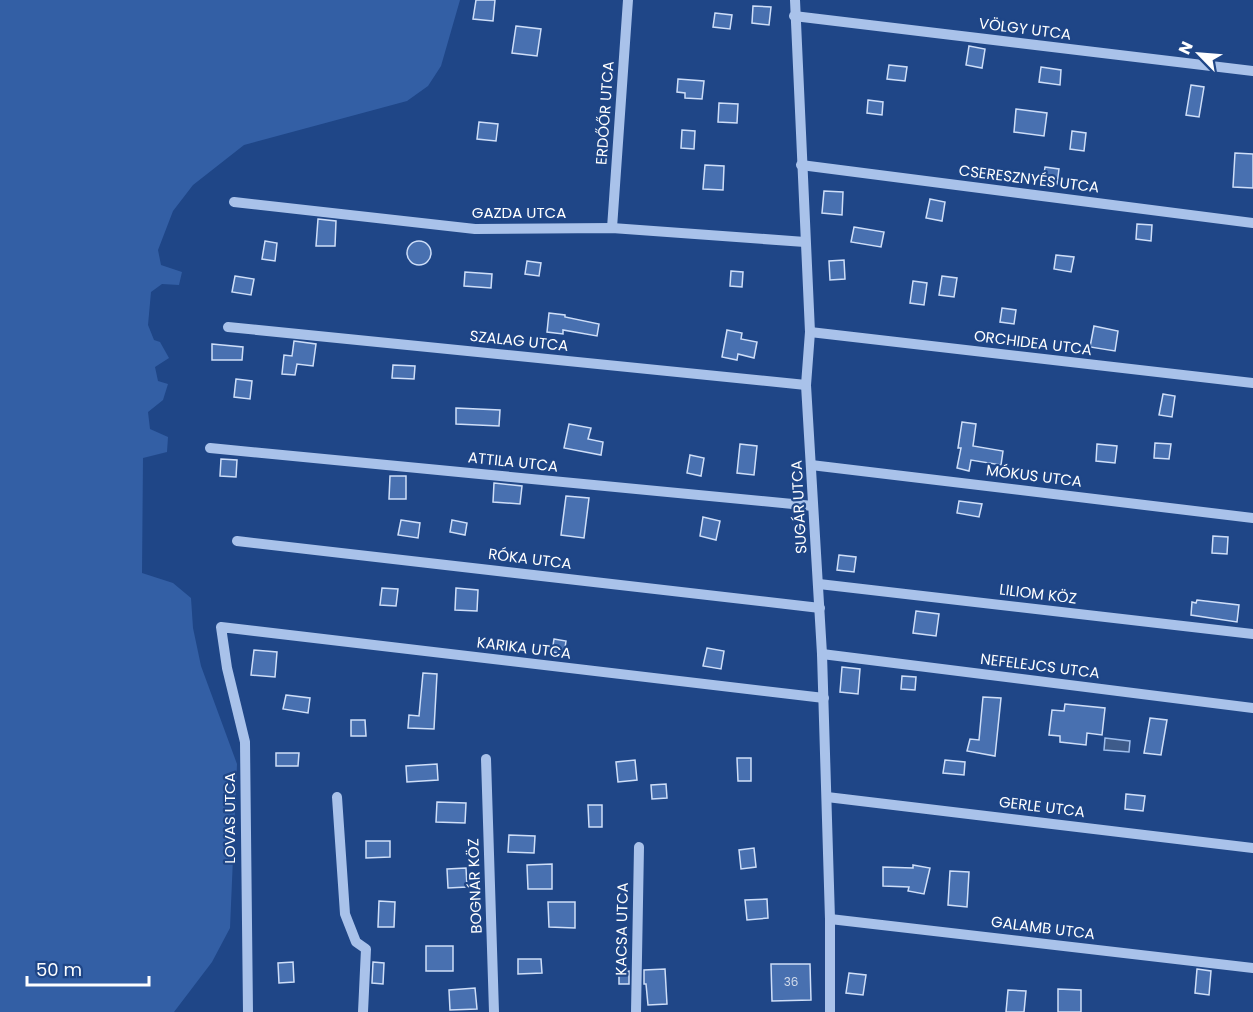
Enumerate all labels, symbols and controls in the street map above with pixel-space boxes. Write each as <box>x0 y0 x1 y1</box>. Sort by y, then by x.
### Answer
street label: VÖLGY UTCA <box>978 12 1072 45</box>
north arrow <box>1169 24 1229 84</box>
text: N <box>1173 38 1199 58</box>
street label: ERDŐŐR UTCA <box>590 60 619 166</box>
street label: CSERESZNYÉS UTCA <box>958 159 1101 198</box>
street label: GAZDA UTCA <box>472 202 566 223</box>
street label: SZALAG UTCA <box>469 325 569 356</box>
street label: ORCHIDEA UTCA <box>973 325 1093 360</box>
street label: ATTILA UTCA <box>467 446 559 477</box>
street label: MÓKUS UTCA <box>985 459 1083 492</box>
street label: SUGÁR UTCA <box>786 460 811 554</box>
street label: RÓKA UTCA <box>487 543 573 574</box>
street label: LILIOM KÖZ <box>998 578 1078 609</box>
street label: KARIKA UTCA <box>476 631 572 664</box>
street label: NEFELEJCS UTCA <box>979 648 1101 683</box>
street label: LOVAS UTCA <box>219 772 240 864</box>
street label: GERLE UTCA <box>998 791 1086 822</box>
street label: BOGNÁR KÖZ <box>462 838 487 934</box>
street label: KACSA UTCA <box>610 882 633 976</box>
street label: GALAMB UTCA <box>990 911 1096 944</box>
scale bar <box>27 949 148 987</box>
text: 50 m <box>36 957 82 982</box>
house number: 36 <box>784 973 798 990</box>

